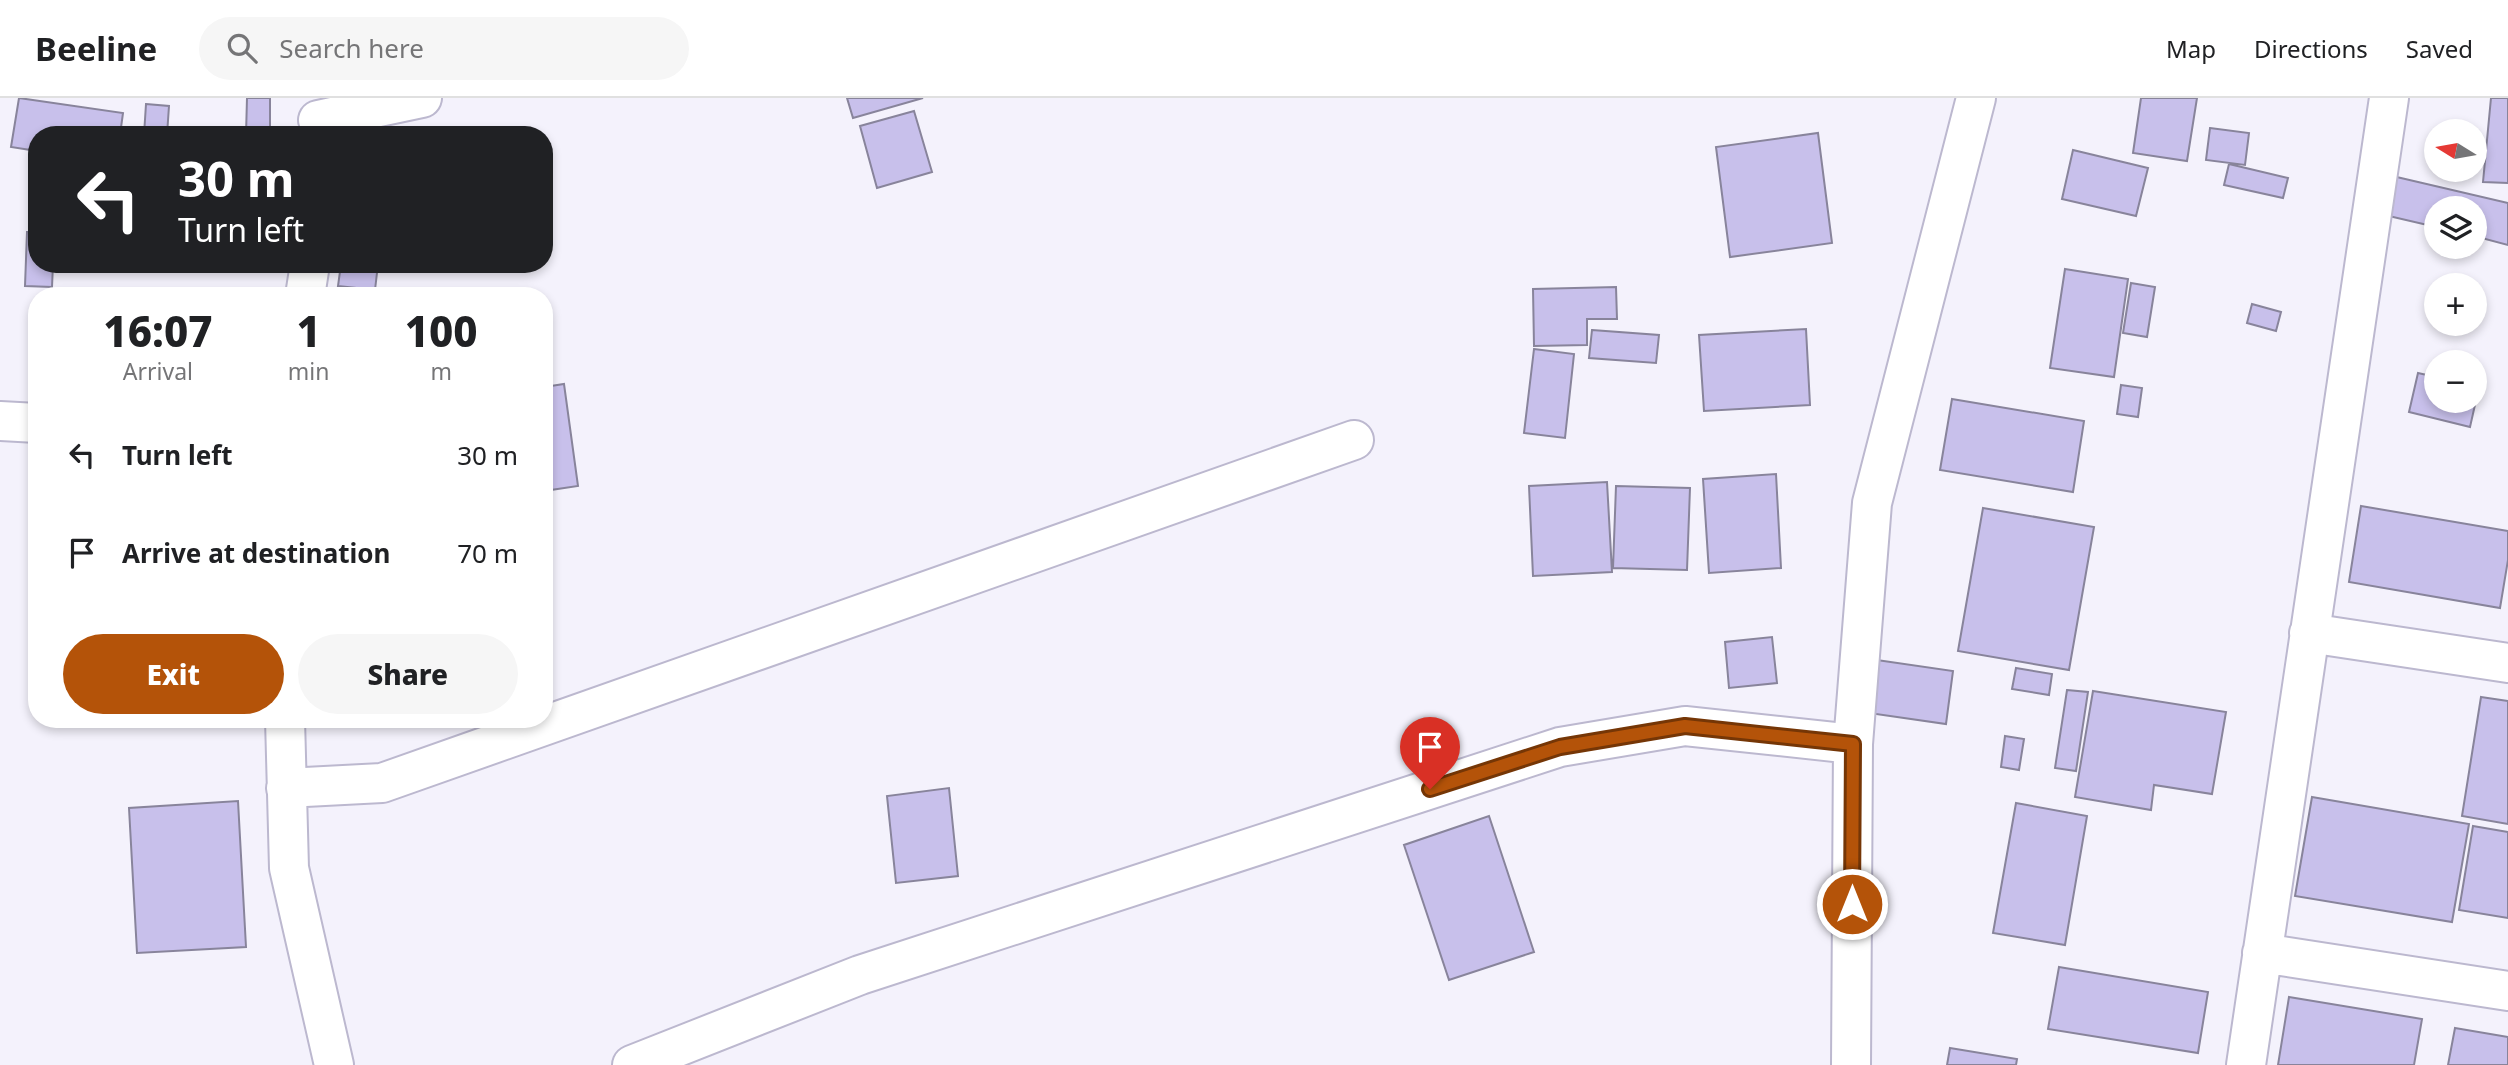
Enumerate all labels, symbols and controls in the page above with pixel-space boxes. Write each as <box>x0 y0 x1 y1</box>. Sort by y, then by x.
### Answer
search box <box>199 17 689 80</box>
text: Beeline <box>35 26 157 71</box>
icon: search <box>223 29 261 67</box>
text: Search here <box>279 30 424 66</box>
text: Map <box>2166 32 2216 65</box>
text: Directions <box>2254 32 2368 65</box>
text: Saved <box>2406 32 2473 65</box>
north arrow <box>2424 119 2487 182</box>
map controls <box>2424 119 2487 413</box>
text: 30 m <box>178 145 295 211</box>
icon: left <box>63 154 154 245</box>
button: layers <box>2424 196 2487 259</box>
text: Turn left <box>178 208 304 251</box>
button: + <box>2424 273 2487 336</box>
text: 16:07 <box>103 302 212 359</box>
text: 1 <box>296 302 321 359</box>
text: 100 <box>405 302 478 359</box>
button: − <box>2424 350 2487 413</box>
text: Arrival <box>123 355 193 387</box>
text: min <box>288 355 329 387</box>
text: m <box>430 355 452 387</box>
icon: left <box>63 436 101 474</box>
text: Turn left <box>122 437 233 473</box>
text: 30 m <box>457 437 518 473</box>
icon: arrive <box>63 534 101 572</box>
text: Arrive at destination <box>122 535 391 571</box>
text: 70 m <box>457 535 518 571</box>
button: Exit <box>63 634 284 714</box>
button: Share <box>298 634 518 714</box>
pin <box>1400 717 1460 789</box>
icon: arrive <box>1411 728 1449 766</box>
position arrow <box>1815 867 1889 941</box>

